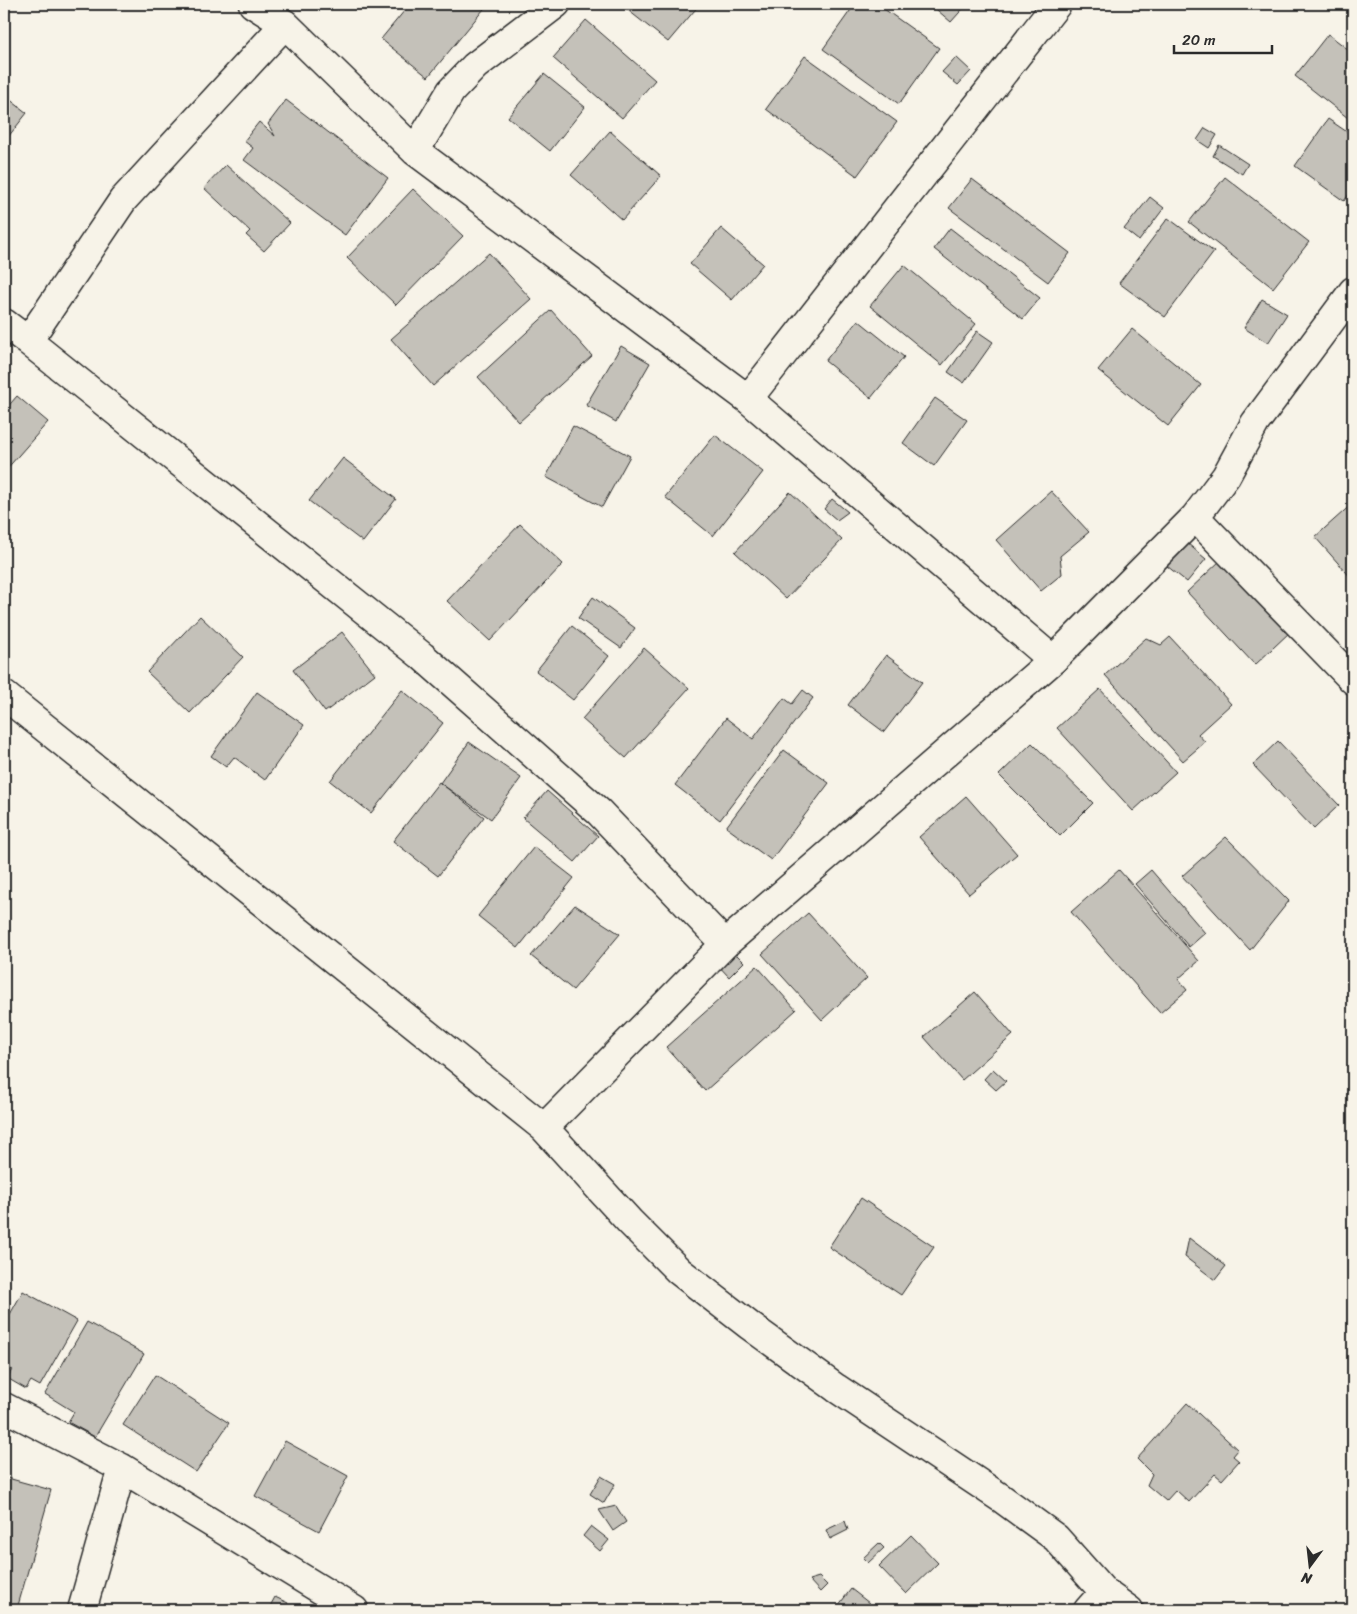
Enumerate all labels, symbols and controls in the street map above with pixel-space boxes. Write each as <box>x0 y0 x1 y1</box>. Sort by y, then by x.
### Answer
scale bar <box>1174 22 1272 54</box>
text: 20 m <box>1182 27 1216 53</box>
north arrow <box>1284 1542 1334 1592</box>
text: N <box>1299 1565 1316 1592</box>

